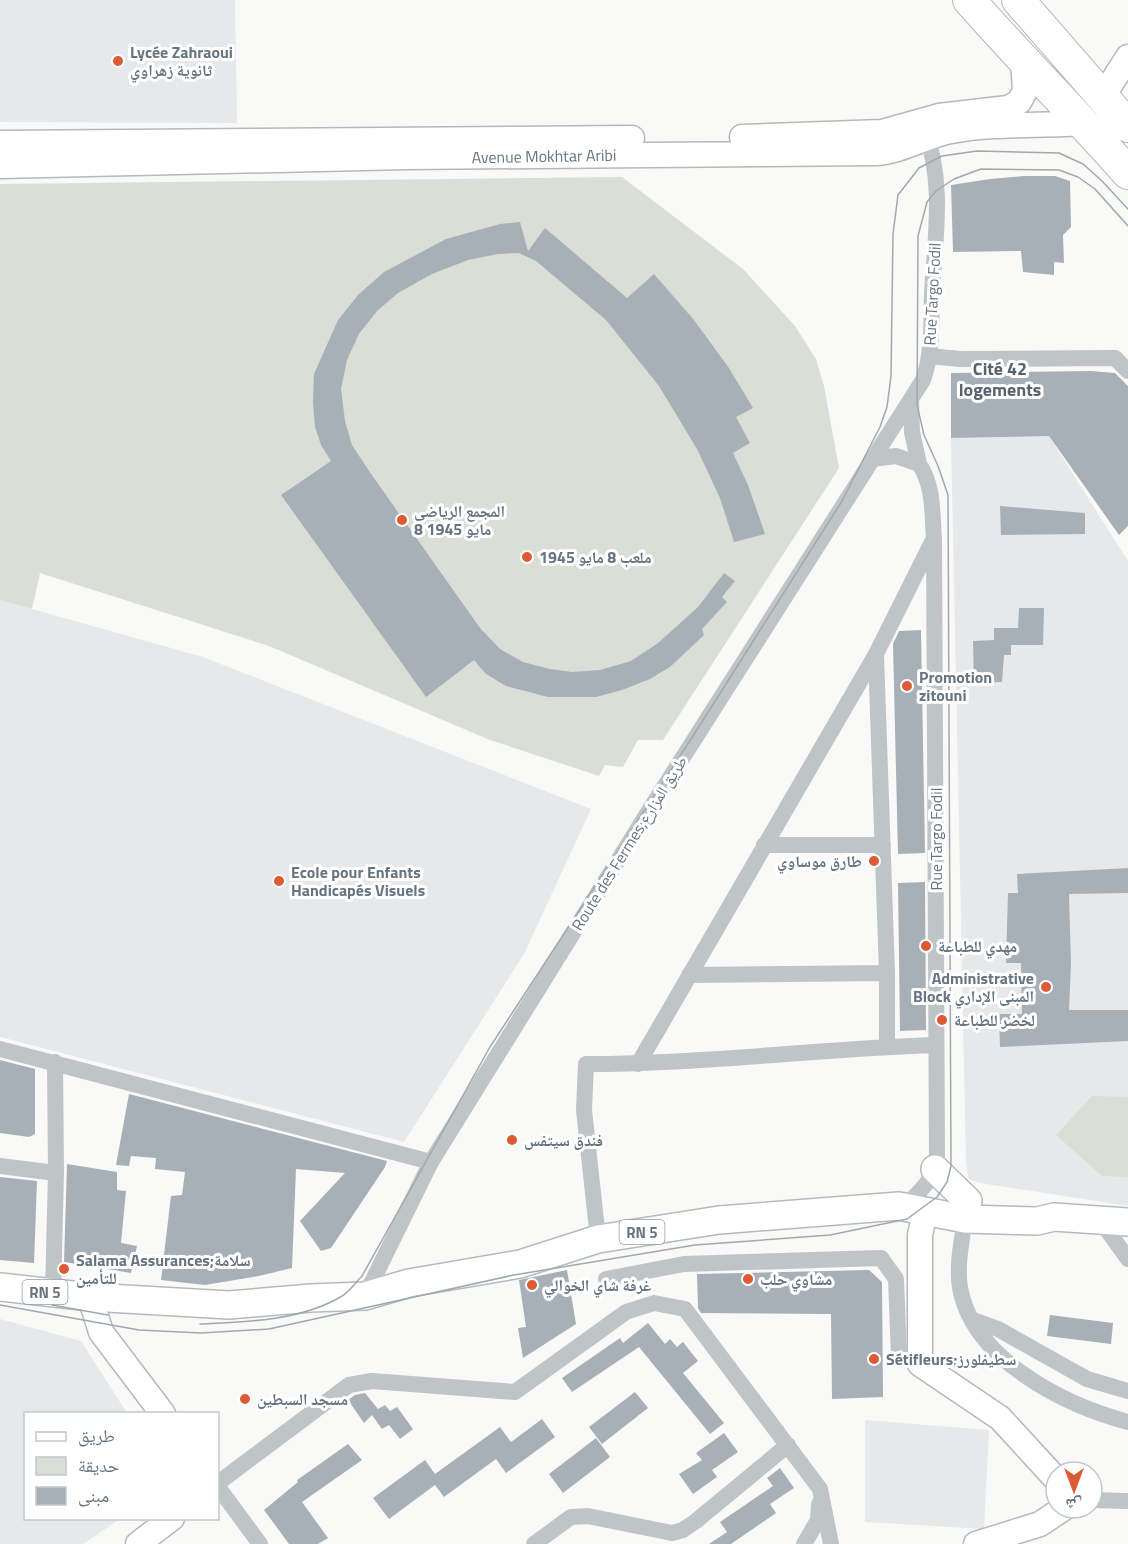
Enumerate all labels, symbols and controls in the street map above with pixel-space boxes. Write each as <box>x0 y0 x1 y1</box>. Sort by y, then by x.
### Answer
place label: Lycée Zahraoui ثانوية زهراوي <box>130 40 233 83</box>
marker: Lycée Zahraoui ثانوية زهراوي <box>111 54 125 68</box>
street label: Avenue Mokhtar Aribi <box>471 143 617 169</box>
street label: Rue Targo Fodil <box>917 242 947 346</box>
district label: Cité 42 logements <box>959 355 1041 403</box>
place label: المجمع الرياضي 8 مايو 1945 <box>414 499 505 541</box>
marker: المجمع الرياضي 8 مايو 1945 <box>395 513 409 527</box>
place label: ملعب 8 مايو 1945 <box>539 545 652 569</box>
marker: ملعب 8 مايو 1945 <box>520 550 534 564</box>
place label: Promotion zitouni <box>919 665 992 707</box>
marker: Promotion zitouni <box>900 679 914 693</box>
street label: Route des Fermes;طريق المزارع <box>565 751 693 935</box>
street label: Rue Targo Fodil <box>924 788 948 890</box>
place label: طارق موساوي <box>777 849 862 874</box>
marker: طارق موساوي <box>867 854 881 868</box>
place label: Ecole pour Enfants Handicapés Visuels <box>291 860 425 902</box>
marker: Ecole pour Enfants Handicapés Visuels <box>272 874 286 888</box>
place label: مهدي للطباعة <box>938 934 1017 959</box>
marker: مهدي للطباعة <box>919 939 933 953</box>
place label: Administrative Block المبنى الإداري <box>913 966 1034 1009</box>
marker: Administrative Block المبنى الإداري <box>1039 980 1053 994</box>
place label: لخضر للطباعة <box>954 1008 1035 1032</box>
marker: لخضر للطباعة <box>935 1013 949 1027</box>
place label: فندق سيتفس <box>524 1128 603 1152</box>
marker: فندق سيتفس <box>505 1133 519 1147</box>
road number: RN 5 <box>620 1220 664 1244</box>
place label: Salama Assurances;سلامة للتأمين <box>76 1248 251 1290</box>
marker: Salama Assurances;سلامة للتأمين <box>57 1262 71 1276</box>
place label: مشاوي حلب <box>760 1267 832 1292</box>
marker: مشاوي حلب <box>741 1272 755 1286</box>
place label: غرفة شاي الخوالي <box>544 1273 651 1298</box>
marker: غرفة شاي الخوالي <box>525 1278 539 1292</box>
road number: RN 5 <box>22 1280 68 1304</box>
place label: Sétifleurs;سطيفلورز <box>886 1347 1016 1371</box>
marker: Sétifleurs;سطيفلورز <box>867 1352 881 1366</box>
place label: مسجد السبطين <box>257 1387 348 1411</box>
marker: مسجد السبطين <box>238 1392 252 1406</box>
legend <box>24 1412 219 1520</box>
text: طريق <box>78 1422 115 1449</box>
text: حديقة <box>78 1452 119 1479</box>
north arrow <box>1044 1460 1104 1520</box>
text: مبنى <box>78 1482 109 1509</box>
text: ش <box>1065 1493 1082 1517</box>

